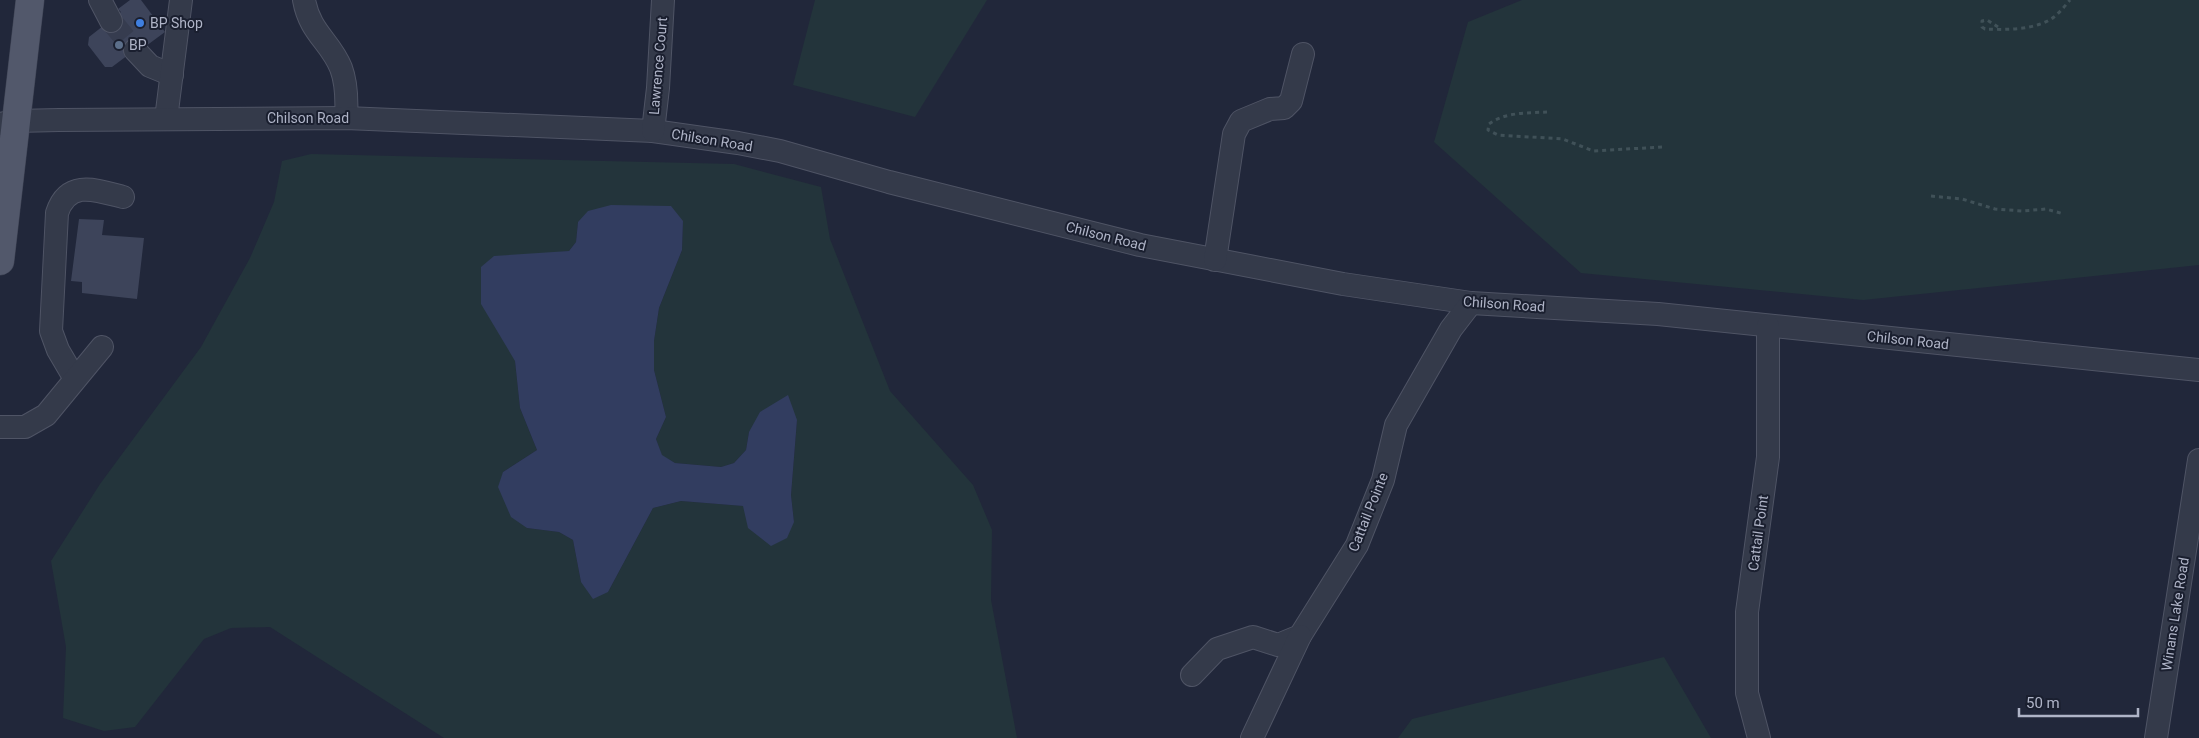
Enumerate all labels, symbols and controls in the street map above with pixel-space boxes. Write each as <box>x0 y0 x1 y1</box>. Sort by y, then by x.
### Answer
place label: BP Shop <box>150 15 203 31</box>
street label: Lawrence Court <box>646 16 670 116</box>
marker: BP Shop <box>134 17 146 29</box>
place label: BP <box>129 37 147 53</box>
marker: BP <box>113 39 125 51</box>
street label: Chilson Road <box>267 110 349 126</box>
street label: Chilson Road <box>670 126 754 154</box>
street label: Chilson Road <box>1064 218 1148 254</box>
street label: Chilson Road <box>1462 293 1546 315</box>
street label: Chilson Road <box>1866 328 1950 352</box>
street label: Cattail Pointe <box>1345 470 1391 554</box>
street label: Cattail Point <box>1745 494 1771 572</box>
street label: Winans Lake Road <box>2158 556 2192 672</box>
scale bar <box>2019 686 2138 718</box>
text: 50 m <box>2026 694 2060 712</box>

